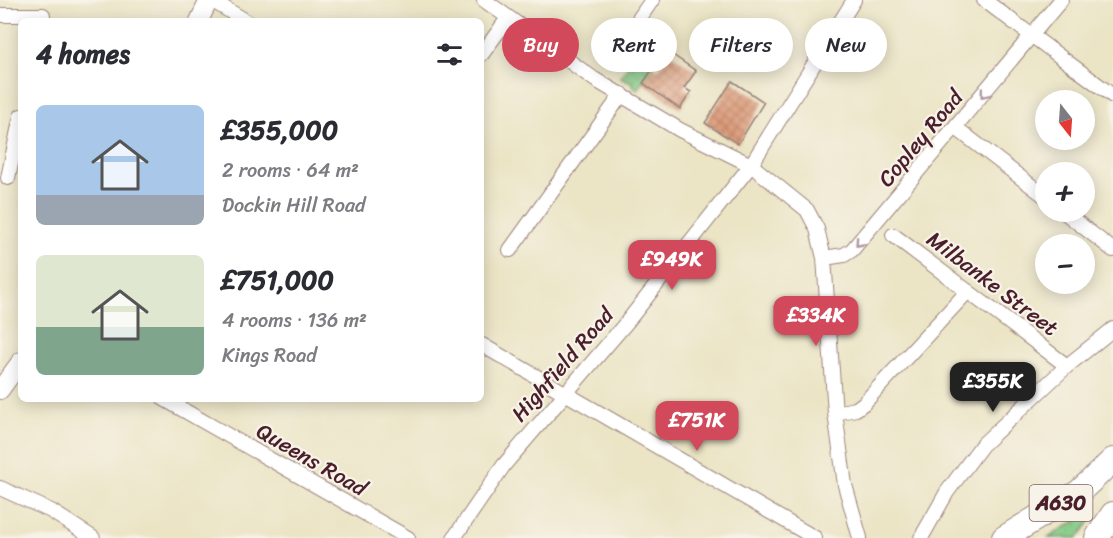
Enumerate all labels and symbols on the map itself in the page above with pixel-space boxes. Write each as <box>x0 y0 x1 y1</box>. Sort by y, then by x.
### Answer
street label: Copley Road <box>868 80 974 196</box>
one-way arrow <box>980 87 991 98</box>
north arrow <box>1035 90 1095 150</box>
street label: Milbanke Street <box>918 220 1068 347</box>
one-way arrow <box>855 236 866 247</box>
pin: £949K <box>630 240 714 291</box>
pin: £334K <box>774 296 858 347</box>
street label: Highfield Road <box>501 297 625 431</box>
pin: £355K <box>951 362 1035 413</box>
pin: £751K <box>655 401 739 452</box>
street label: Queens Road <box>249 412 376 508</box>
road number: A630 <box>1030 485 1092 521</box>

